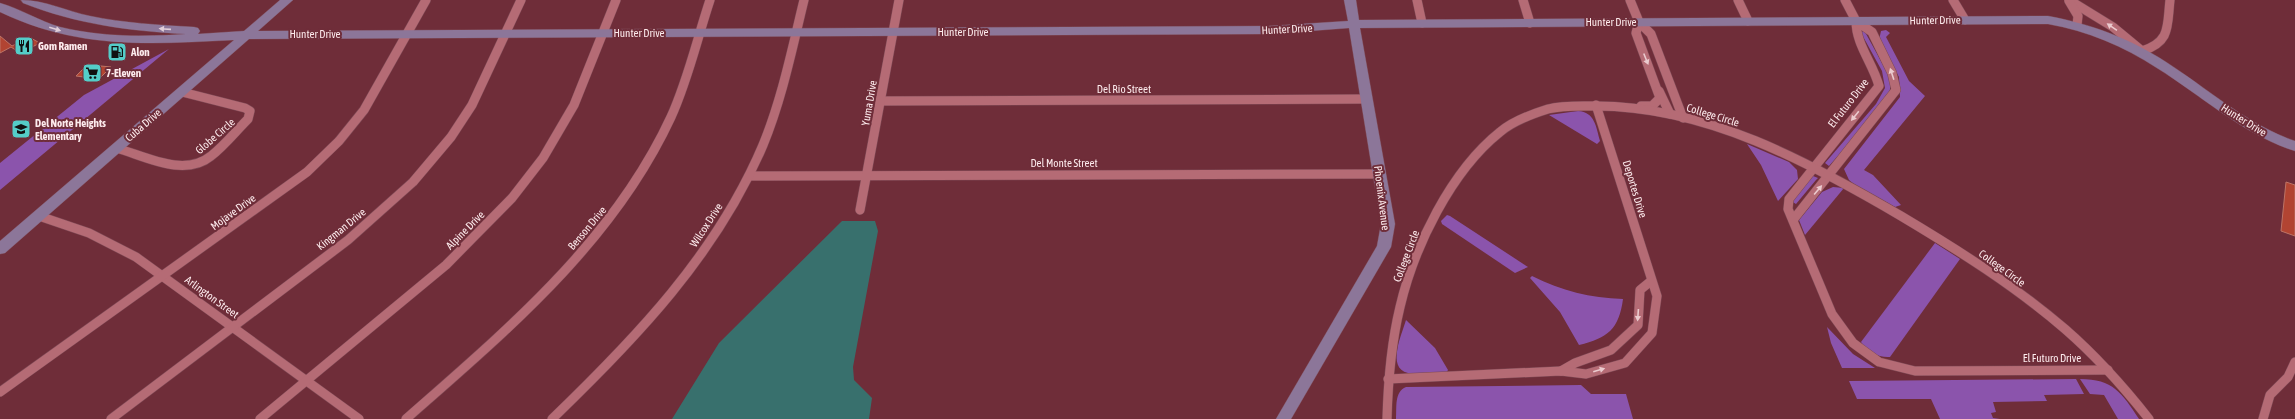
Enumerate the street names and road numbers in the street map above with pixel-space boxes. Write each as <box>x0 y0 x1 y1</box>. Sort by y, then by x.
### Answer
street label: Hunter Drive <box>1909 14 1961 26</box>
street label: Hunter Drive <box>1585 16 1637 28</box>
street label: Hunter Drive <box>1261 22 1313 36</box>
street label: Hunter Drive <box>937 26 989 38</box>
street label: Hunter Drive <box>613 27 665 39</box>
street label: Hunter Drive <box>289 28 341 40</box>
street label: El Futuro Drive <box>1825 76 1871 130</box>
street label: Yuma Drive <box>859 79 879 127</box>
street label: Del Rio Street <box>1097 83 1151 95</box>
street label: College Circle <box>1685 101 1741 129</box>
street label: Hunter Drive <box>2219 101 2269 139</box>
street label: Cuba Drive <box>123 106 163 144</box>
street label: Globe Circle <box>193 116 237 156</box>
street label: Del Monte Street <box>1030 157 1098 169</box>
street label: Deportes Drive <box>1621 159 1649 219</box>
street label: Phoenix Avenue <box>1372 165 1392 231</box>
street label: Mojave Drive <box>208 192 258 232</box>
street label: Wilcox Drive <box>687 201 725 249</box>
street label: Benson Drive <box>565 204 609 252</box>
street label: Kingman Drive <box>314 206 368 252</box>
street label: Alpine Drive <box>443 208 487 252</box>
street label: College Circle <box>1391 228 1421 284</box>
street label: College Circle <box>1976 247 2028 289</box>
street label: Arlington Street <box>183 274 241 320</box>
street label: El Futuro Drive <box>2023 352 2081 364</box>

